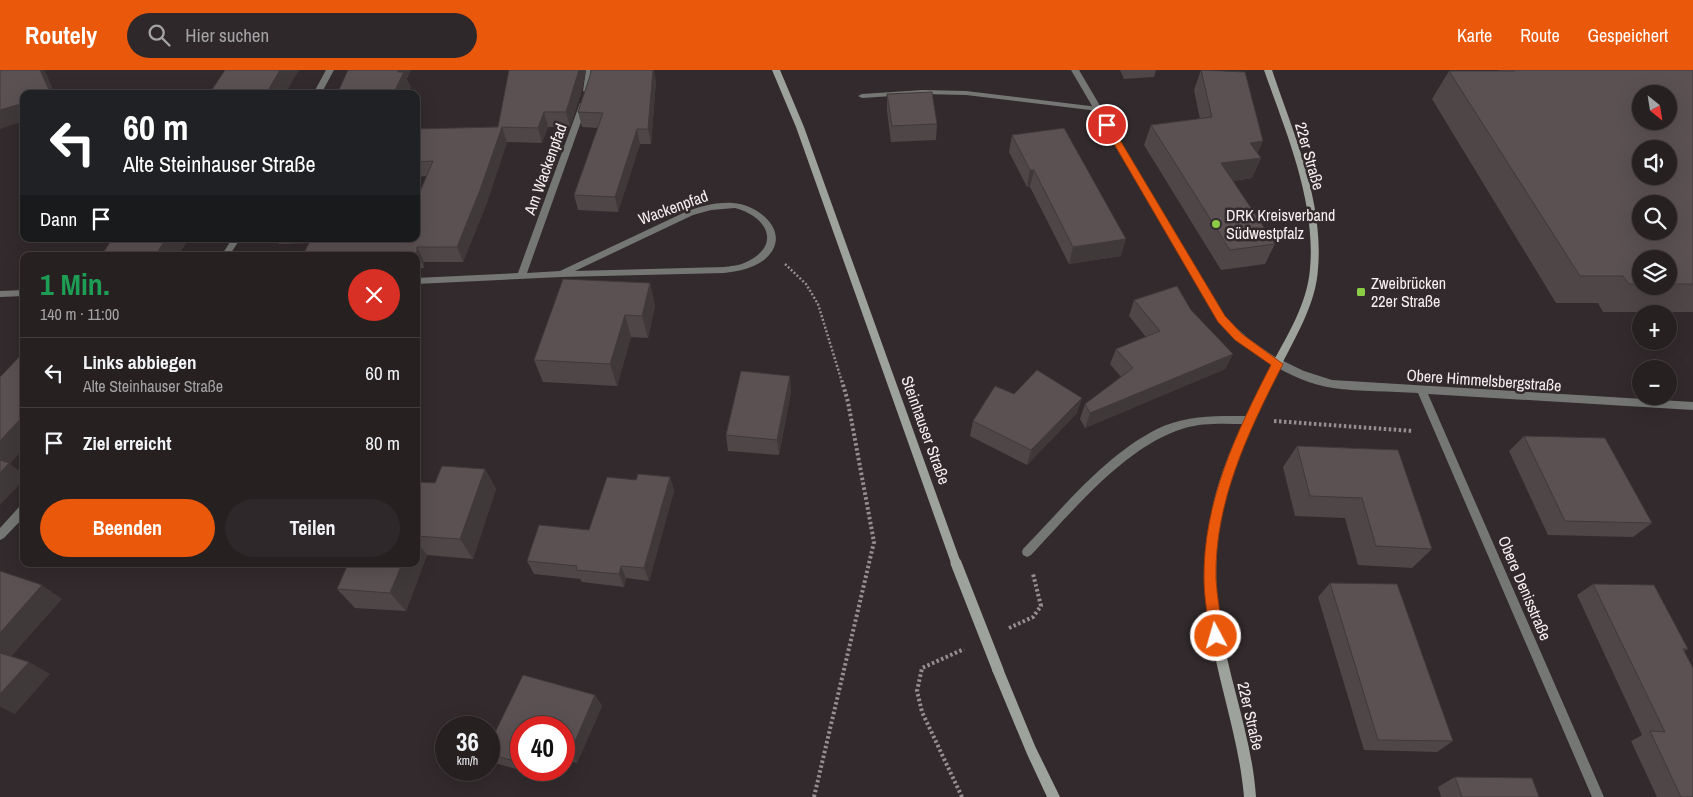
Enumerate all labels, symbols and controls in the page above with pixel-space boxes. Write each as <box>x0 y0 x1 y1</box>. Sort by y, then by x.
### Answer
search box <box>127 13 477 58</box>
text: Routely <box>25 19 97 51</box>
icon: search <box>145 21 173 49</box>
text: Hier suchen <box>185 22 269 48</box>
text: Karte <box>1457 23 1492 48</box>
text: Route <box>1520 23 1560 48</box>
text: Gespeichert <box>1588 23 1668 48</box>
north arrow <box>1632 85 1678 130</box>
map controls <box>1632 85 1677 405</box>
text: 60 m <box>123 104 188 151</box>
pin <box>1086 104 1128 146</box>
icon: left <box>40 110 105 175</box>
icon: arrive <box>1093 111 1121 139</box>
street label: Am Wackenpfad <box>518 120 572 219</box>
street label: 22er Straße <box>1290 120 1330 192</box>
button: sound <box>1632 140 1677 185</box>
text: Alte Steinhauser Straße <box>123 149 316 179</box>
street label: Wackenpfad <box>635 184 711 230</box>
button: search <box>1632 195 1677 240</box>
place label: DRK Kreisverband Südwestpfalz <box>1226 204 1335 244</box>
icon: arrive <box>87 205 115 233</box>
text: Dann <box>40 206 77 232</box>
marker: DRK Kreisverband Südwestpfalz <box>1210 218 1222 230</box>
button: layers <box>1632 250 1677 295</box>
text: 1 Min. <box>40 264 110 304</box>
button: close <box>348 269 400 321</box>
place label: Zweibrücken 22er Straße <box>1371 272 1446 312</box>
marker: Zweibrücken 22er Straße <box>1355 286 1367 298</box>
text: 140 m · 11:00 <box>40 303 119 325</box>
button: + <box>1632 305 1677 350</box>
text: Links abbiegen <box>83 349 196 375</box>
icon: left <box>40 359 68 387</box>
text: 60 m <box>365 360 400 386</box>
button: − <box>1632 360 1677 405</box>
street label: Obere Himmelsbergstraße <box>1406 364 1562 396</box>
street label: Steinhauser Straße <box>896 373 956 487</box>
text: Alte Steinhauser Straße <box>83 375 223 397</box>
icon: arrive <box>40 429 68 457</box>
text: Ziel erreicht <box>83 430 171 456</box>
text: 80 m <box>365 430 400 456</box>
button: Beenden <box>40 499 215 557</box>
button: Teilen <box>225 499 400 557</box>
street label: Obere Denisstraße <box>1493 532 1557 644</box>
position arrow <box>1189 609 1241 661</box>
street label: 22er Straße <box>1232 680 1270 752</box>
speed limit sign: 40 <box>510 716 575 781</box>
text: 36 <box>456 725 479 759</box>
text: km/h <box>457 753 478 769</box>

